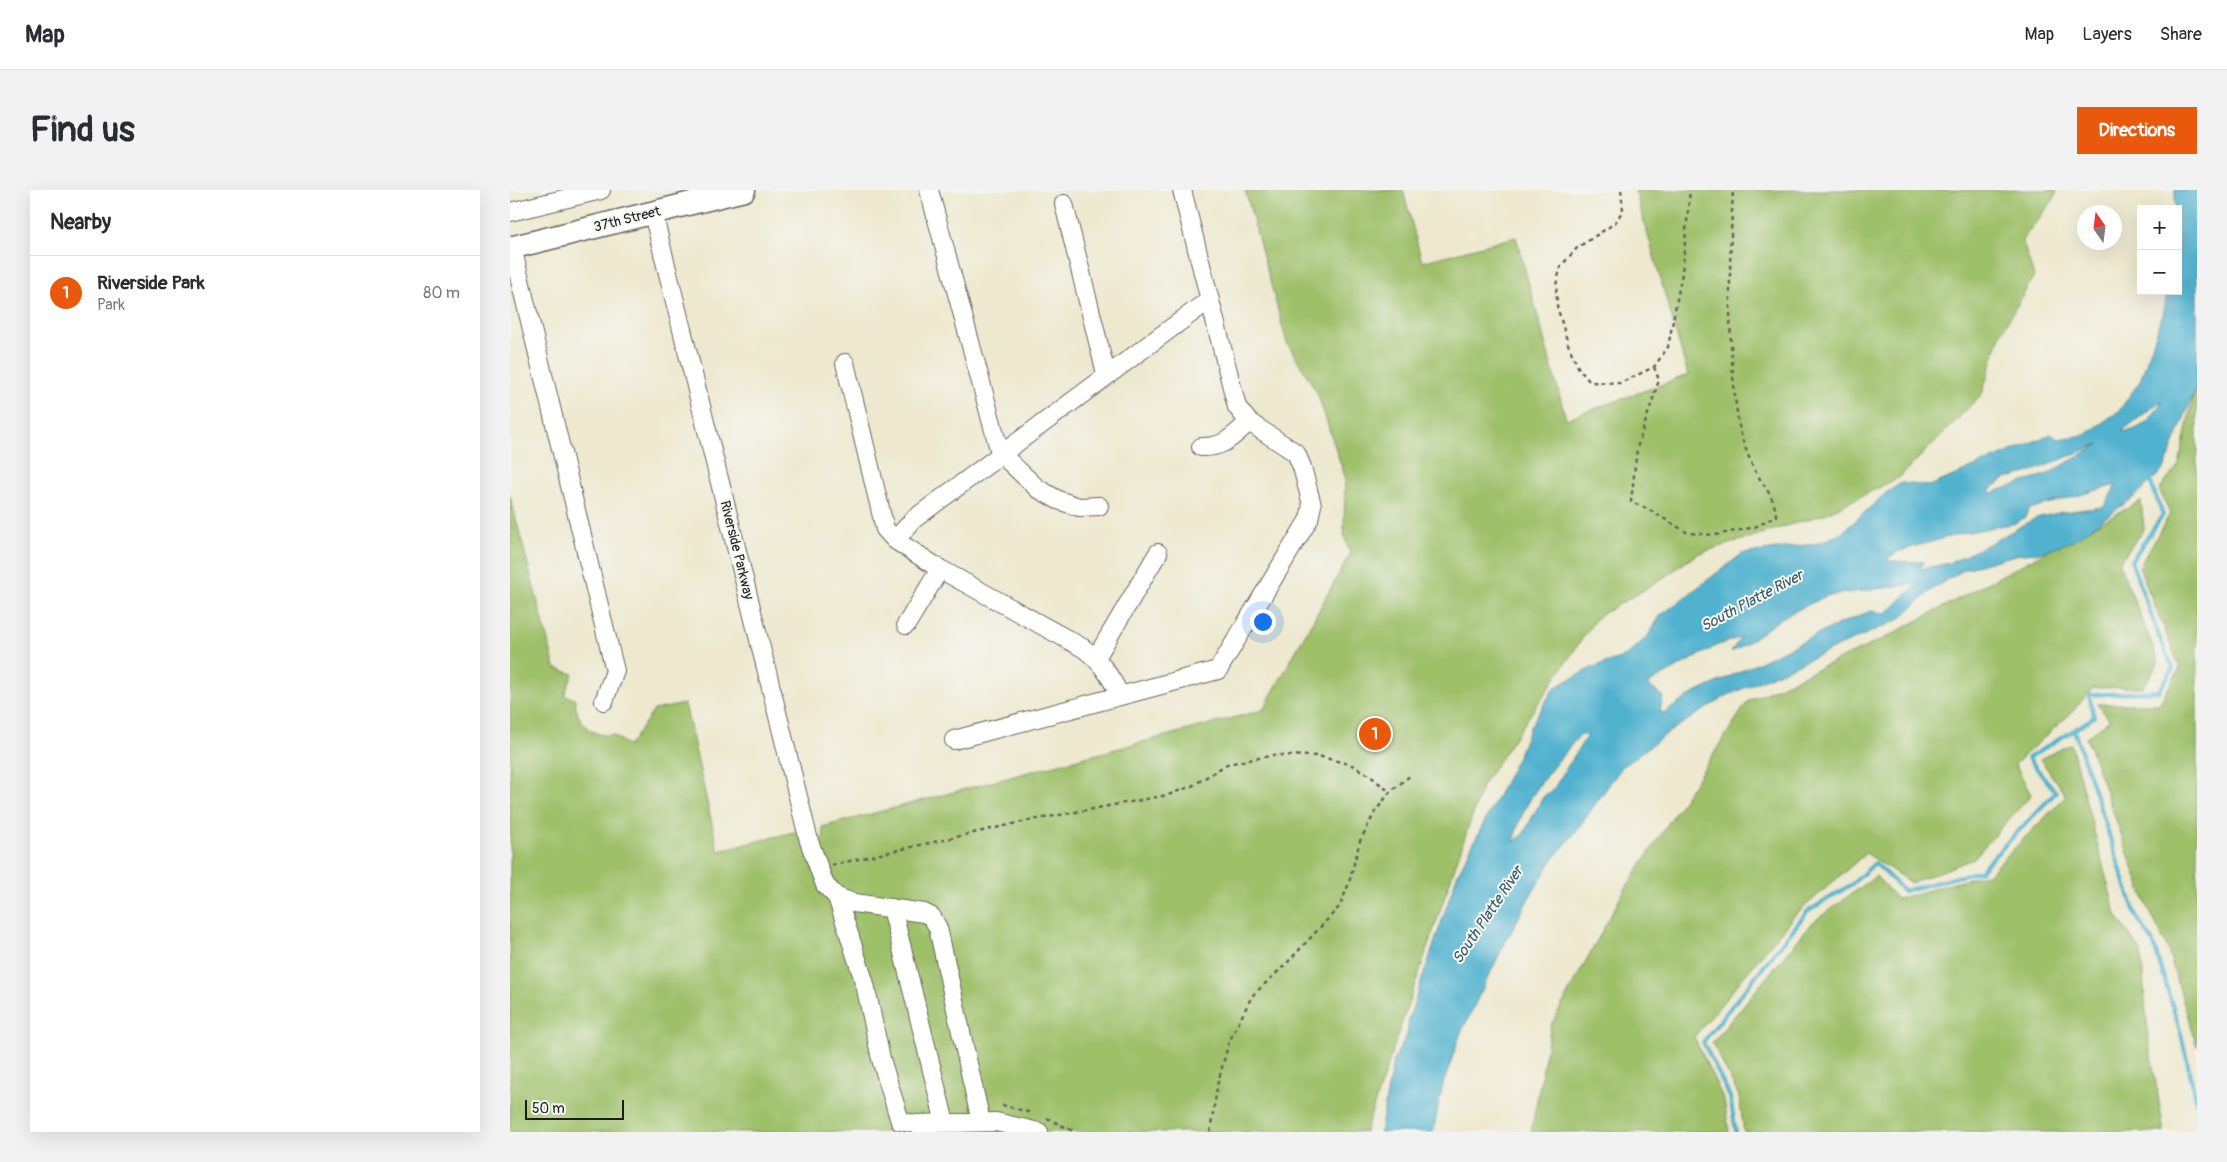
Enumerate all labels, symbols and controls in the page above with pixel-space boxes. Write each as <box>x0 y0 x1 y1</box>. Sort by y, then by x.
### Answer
text: Map <box>25 20 65 49</box>
text: Map <box>2025 23 2054 46</box>
text: Layers <box>2082 23 2132 46</box>
text: Share <box>2160 23 2202 46</box>
button: Directions <box>2077 107 2197 154</box>
text: Find us <box>30 108 135 152</box>
street label: 37th Street <box>592 202 663 236</box>
north arrow <box>2077 205 2122 250</box>
map controls <box>2137 205 2182 295</box>
button: + <box>2137 205 2182 250</box>
text: Nearby <box>50 209 111 236</box>
button: − <box>2137 250 2182 295</box>
text: Riverside Park <box>97 271 205 295</box>
text: 1 <box>63 283 69 303</box>
text: 80 m <box>423 283 460 303</box>
text: Park <box>97 295 125 315</box>
street label: Riverside Parkway <box>716 499 758 601</box>
water label: South Platte River <box>1698 565 1808 636</box>
your location <box>1250 609 1276 635</box>
pin: 1 <box>1359 715 1391 753</box>
water label: South Platte River <box>1448 861 1528 967</box>
scale bar <box>525 1097 624 1120</box>
text: 50 m <box>532 1100 565 1117</box>

